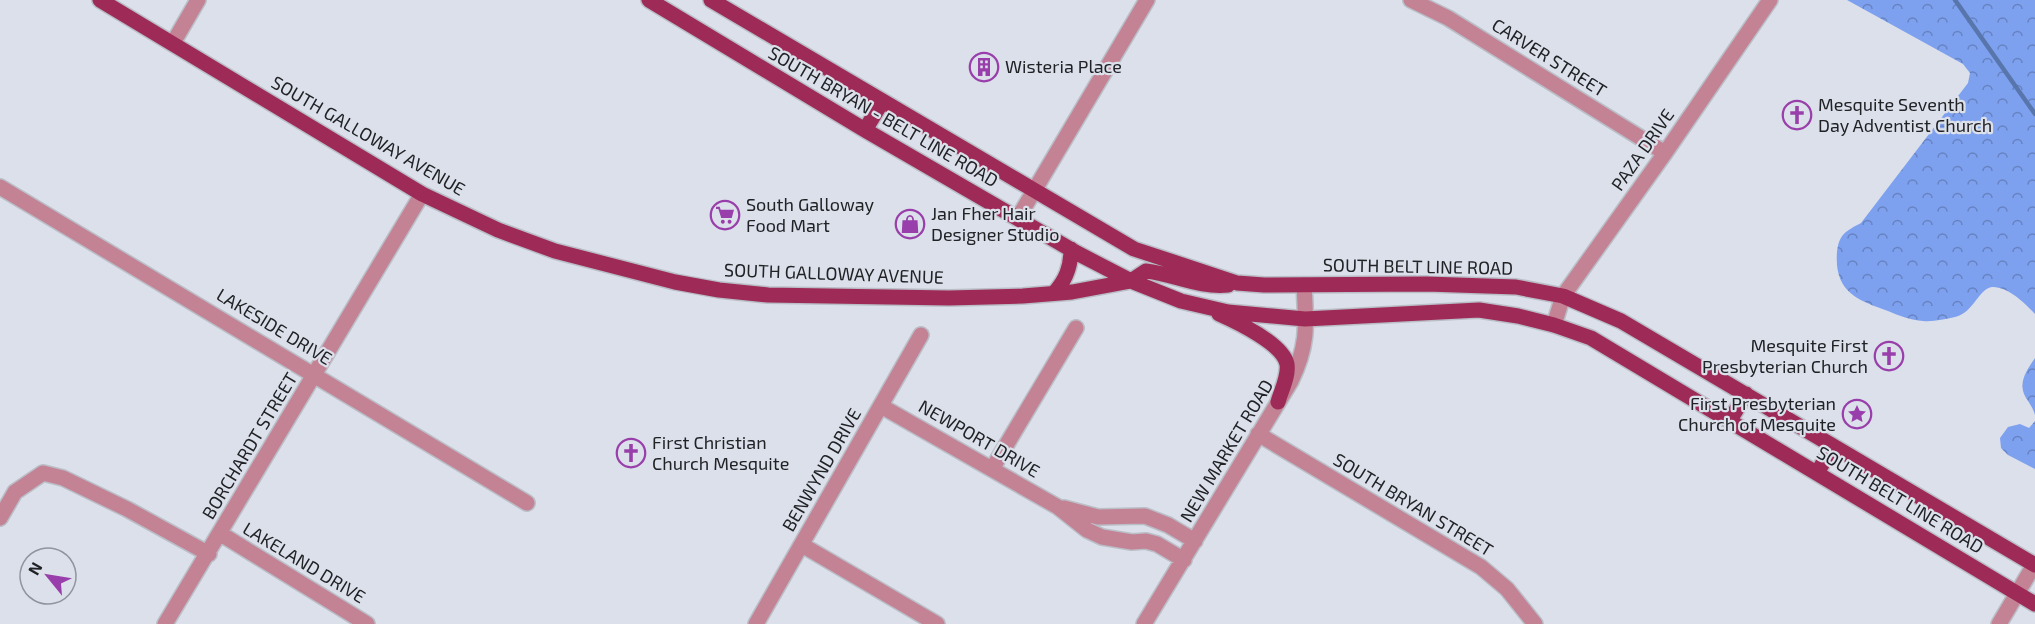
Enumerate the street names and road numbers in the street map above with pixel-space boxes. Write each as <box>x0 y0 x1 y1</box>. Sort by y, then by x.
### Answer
street label: CARVER STREET <box>1488 13 1611 101</box>
street label: SOUTH BRYAN - BELT LINE ROAD <box>765 41 1002 191</box>
street label: SOUTH GALLOWAY AVENUE <box>268 71 469 200</box>
street label: PAZA DRIVE <box>1606 104 1678 195</box>
street label: SOUTH BELT LINE ROAD <box>1323 253 1513 279</box>
street label: SOUTH GALLOWAY AVENUE <box>724 258 944 288</box>
street label: LAKESIDE DRIVE <box>213 283 336 369</box>
street label: BORCHARDT STREET <box>197 368 302 523</box>
street label: NEW MARKET ROAD <box>1175 375 1277 526</box>
street label: NEWPORT DRIVE <box>915 395 1044 482</box>
street label: BENWYND DRIVE <box>777 404 865 535</box>
street label: SOUTH BELT LINE ROAD <box>1813 441 1988 558</box>
street label: SOUTH BRYAN STREET <box>1330 448 1498 561</box>
street label: LAKELAND DRIVE <box>239 517 370 607</box>

